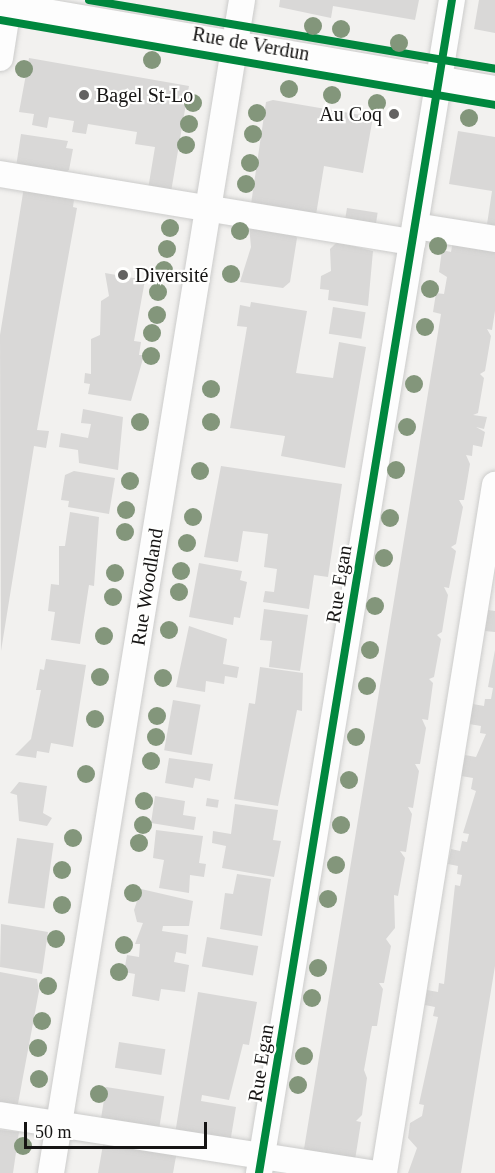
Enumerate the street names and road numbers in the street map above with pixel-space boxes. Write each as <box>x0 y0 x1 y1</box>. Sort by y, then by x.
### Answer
street label: Rue de Verdun <box>190 22 312 66</box>
street label: Rue Woodland <box>126 526 168 648</box>
street label: Rue Egan <box>321 543 357 625</box>
street label: Rue Egan <box>243 1022 279 1104</box>

